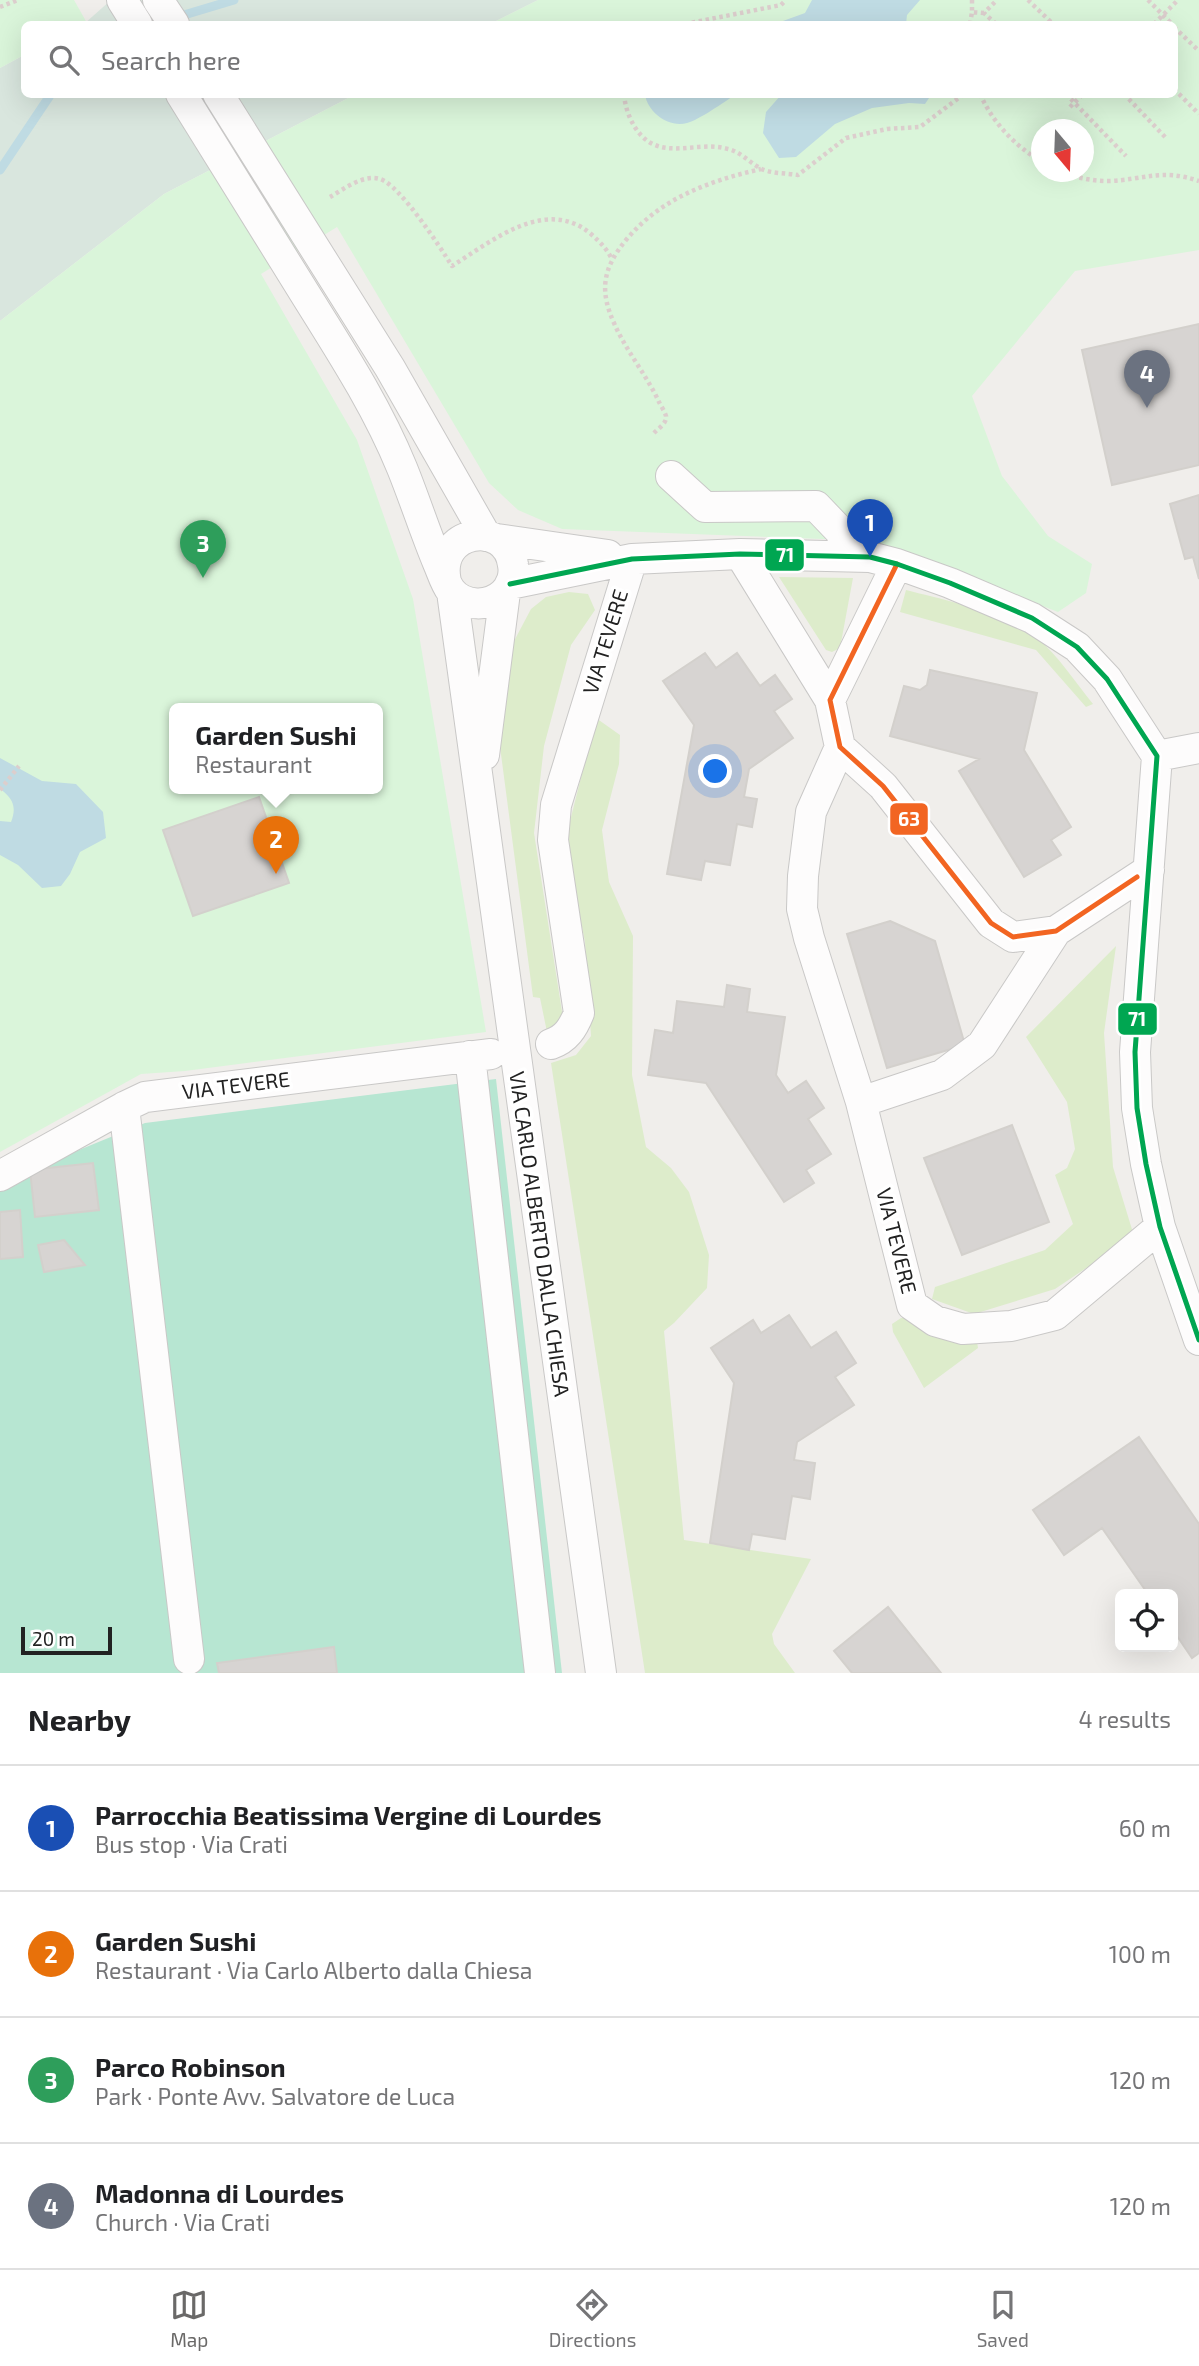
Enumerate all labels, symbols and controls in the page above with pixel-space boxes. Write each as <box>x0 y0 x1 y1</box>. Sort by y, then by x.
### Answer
search box <box>21 21 1178 98</box>
icon: search <box>45 41 83 79</box>
text: Search here <box>101 44 241 75</box>
north arrow <box>1031 119 1094 182</box>
pin: 4 <box>1124 350 1170 408</box>
pin: 1 <box>847 499 893 557</box>
pin: 3 <box>180 520 226 578</box>
line badge: 71 <box>764 538 805 572</box>
text: 71 <box>776 543 794 566</box>
street label: VIA TEVERE <box>577 586 632 697</box>
popup <box>169 703 383 794</box>
text: Garden Sushi <box>195 719 357 750</box>
text: Restaurant <box>195 750 312 778</box>
your location <box>698 754 732 788</box>
line badge: 63 <box>889 802 929 836</box>
text: 63 <box>898 807 920 830</box>
pin: 2 <box>253 816 299 874</box>
line badge: 71 <box>1117 1002 1158 1036</box>
text: 71 <box>1128 1007 1146 1030</box>
street label: VIA TEVERE <box>181 1066 291 1104</box>
street label: VIA CARLO ALBERTO DALLA CHIESA <box>505 1070 576 1398</box>
street label: VIA TEVERE <box>872 1185 923 1296</box>
map controls <box>1115 1589 1178 1652</box>
button: locate <box>1115 1589 1178 1652</box>
scale bar <box>21 1624 112 1656</box>
text: 20 m <box>32 1627 75 1650</box>
text: Nearby <box>28 1701 131 1737</box>
text: 4 results <box>1079 1705 1171 1733</box>
text: Parrocchia Beatissima Vergine di Lourdes <box>95 1799 602 1830</box>
text: 1 <box>46 1814 56 1842</box>
text: 60 m <box>1119 1814 1171 1842</box>
text: Bus stop · Via Crati <box>95 1830 288 1858</box>
text: Garden Sushi <box>95 1925 256 1956</box>
text: 2 <box>44 1940 58 1968</box>
text: 100 m <box>1109 1940 1171 1968</box>
text: Restaurant · Via Carlo Alberto dalla Chiesa <box>95 1956 532 1984</box>
text: Parco Robinson <box>95 2051 286 2082</box>
text: 3 <box>44 2066 58 2094</box>
text: 120 m <box>1110 2066 1171 2094</box>
text: Park · Ponte Avv. Salvatore de Luca <box>95 2082 455 2110</box>
text: Madonna di Lourdes <box>95 2177 344 2208</box>
text: 4 <box>44 2192 58 2220</box>
text: 120 m <box>1110 2192 1171 2220</box>
text: Church · Via Crati <box>95 2208 270 2236</box>
tab: Map <box>170 2286 208 2351</box>
tab: Directions <box>549 2286 636 2351</box>
tab: Saved <box>977 2286 1029 2351</box>

